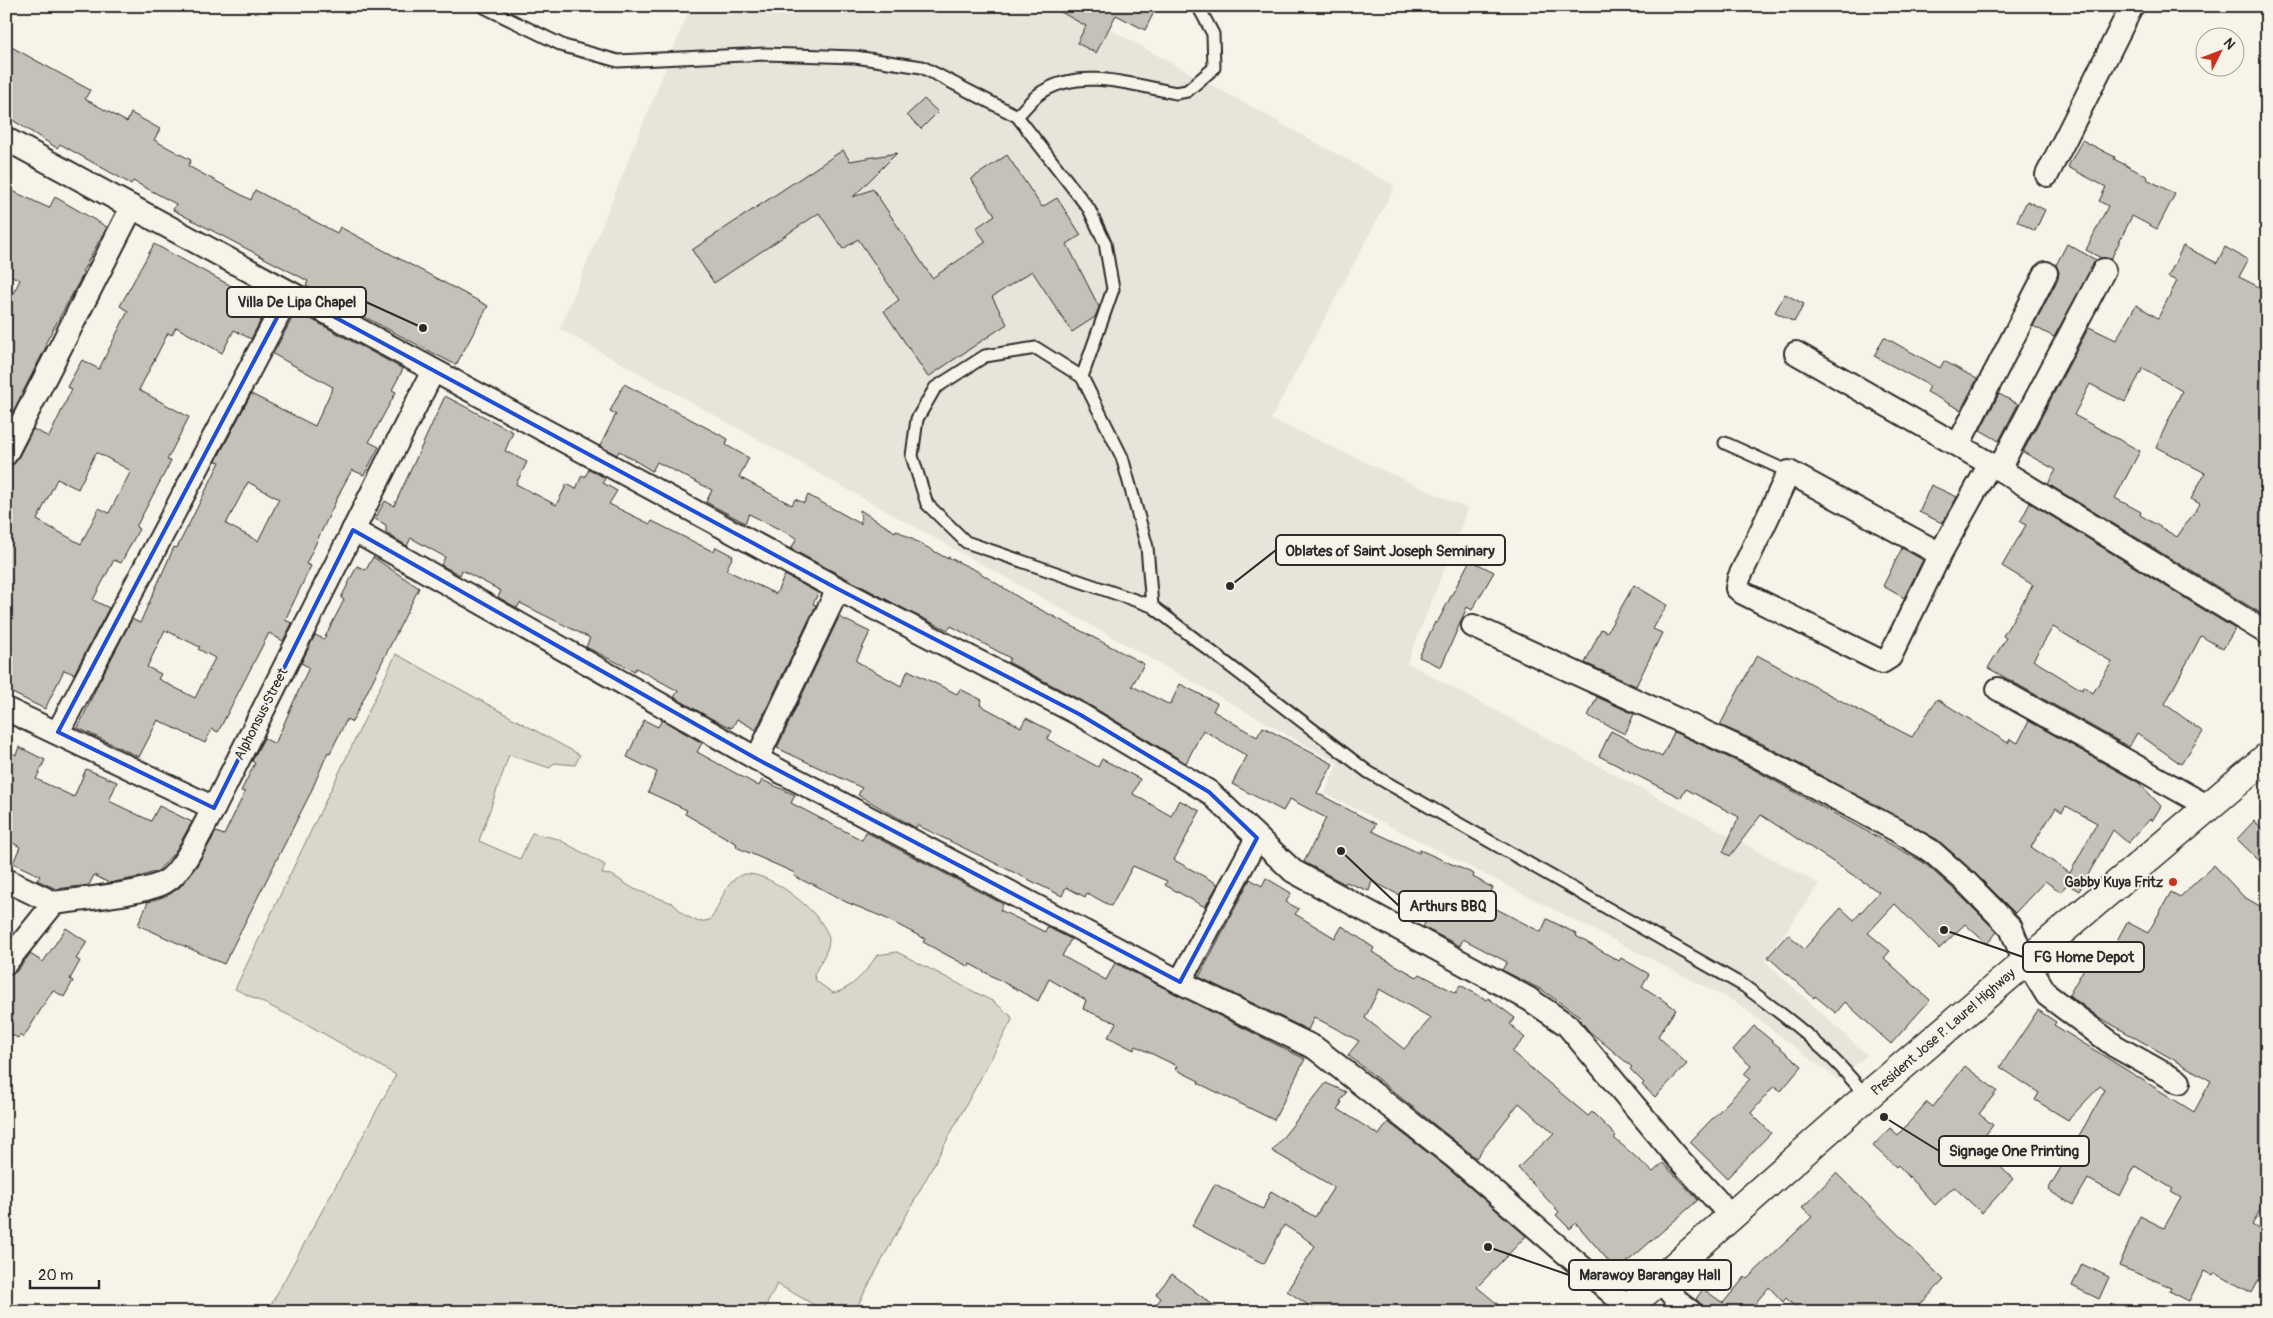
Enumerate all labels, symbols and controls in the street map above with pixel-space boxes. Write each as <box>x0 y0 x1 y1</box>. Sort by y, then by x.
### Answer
north arrow <box>2196 28 2246 78</box>
text: N <box>2220 34 2239 53</box>
callout: Villa De Lipa Chapel <box>227 287 366 317</box>
text: Villa De Lipa Chapel <box>238 293 356 312</box>
callout: Oblates of Saint Joseph Seminary <box>1276 535 1505 565</box>
text: Oblates of Saint Joseph Seminary <box>1285 542 1495 561</box>
street label: Alphonsus Street <box>231 665 292 763</box>
place label: Gabby Kuya Fritz <box>2065 874 2164 891</box>
marker: Gabby Kuya Fritz <box>2167 876 2179 888</box>
callout: Arthurs BBQ <box>1399 891 1496 921</box>
text: Arthurs BBQ <box>1409 897 1487 916</box>
callout: FG Home Depot <box>2023 942 2144 972</box>
text: FG Home Depot <box>2034 948 2135 967</box>
street label: President Jose P. Laurel Highway <box>1867 965 2019 1099</box>
callout: Signage One Printing <box>1939 1136 2089 1166</box>
text: Signage One Printing <box>1949 1142 2079 1161</box>
scale bar <box>30 1258 99 1290</box>
callout: Marawoy Barangay Hall <box>1569 1260 1731 1290</box>
text: 20 m <box>38 1266 73 1285</box>
text: Marawoy Barangay Hall <box>1579 1266 1721 1285</box>

